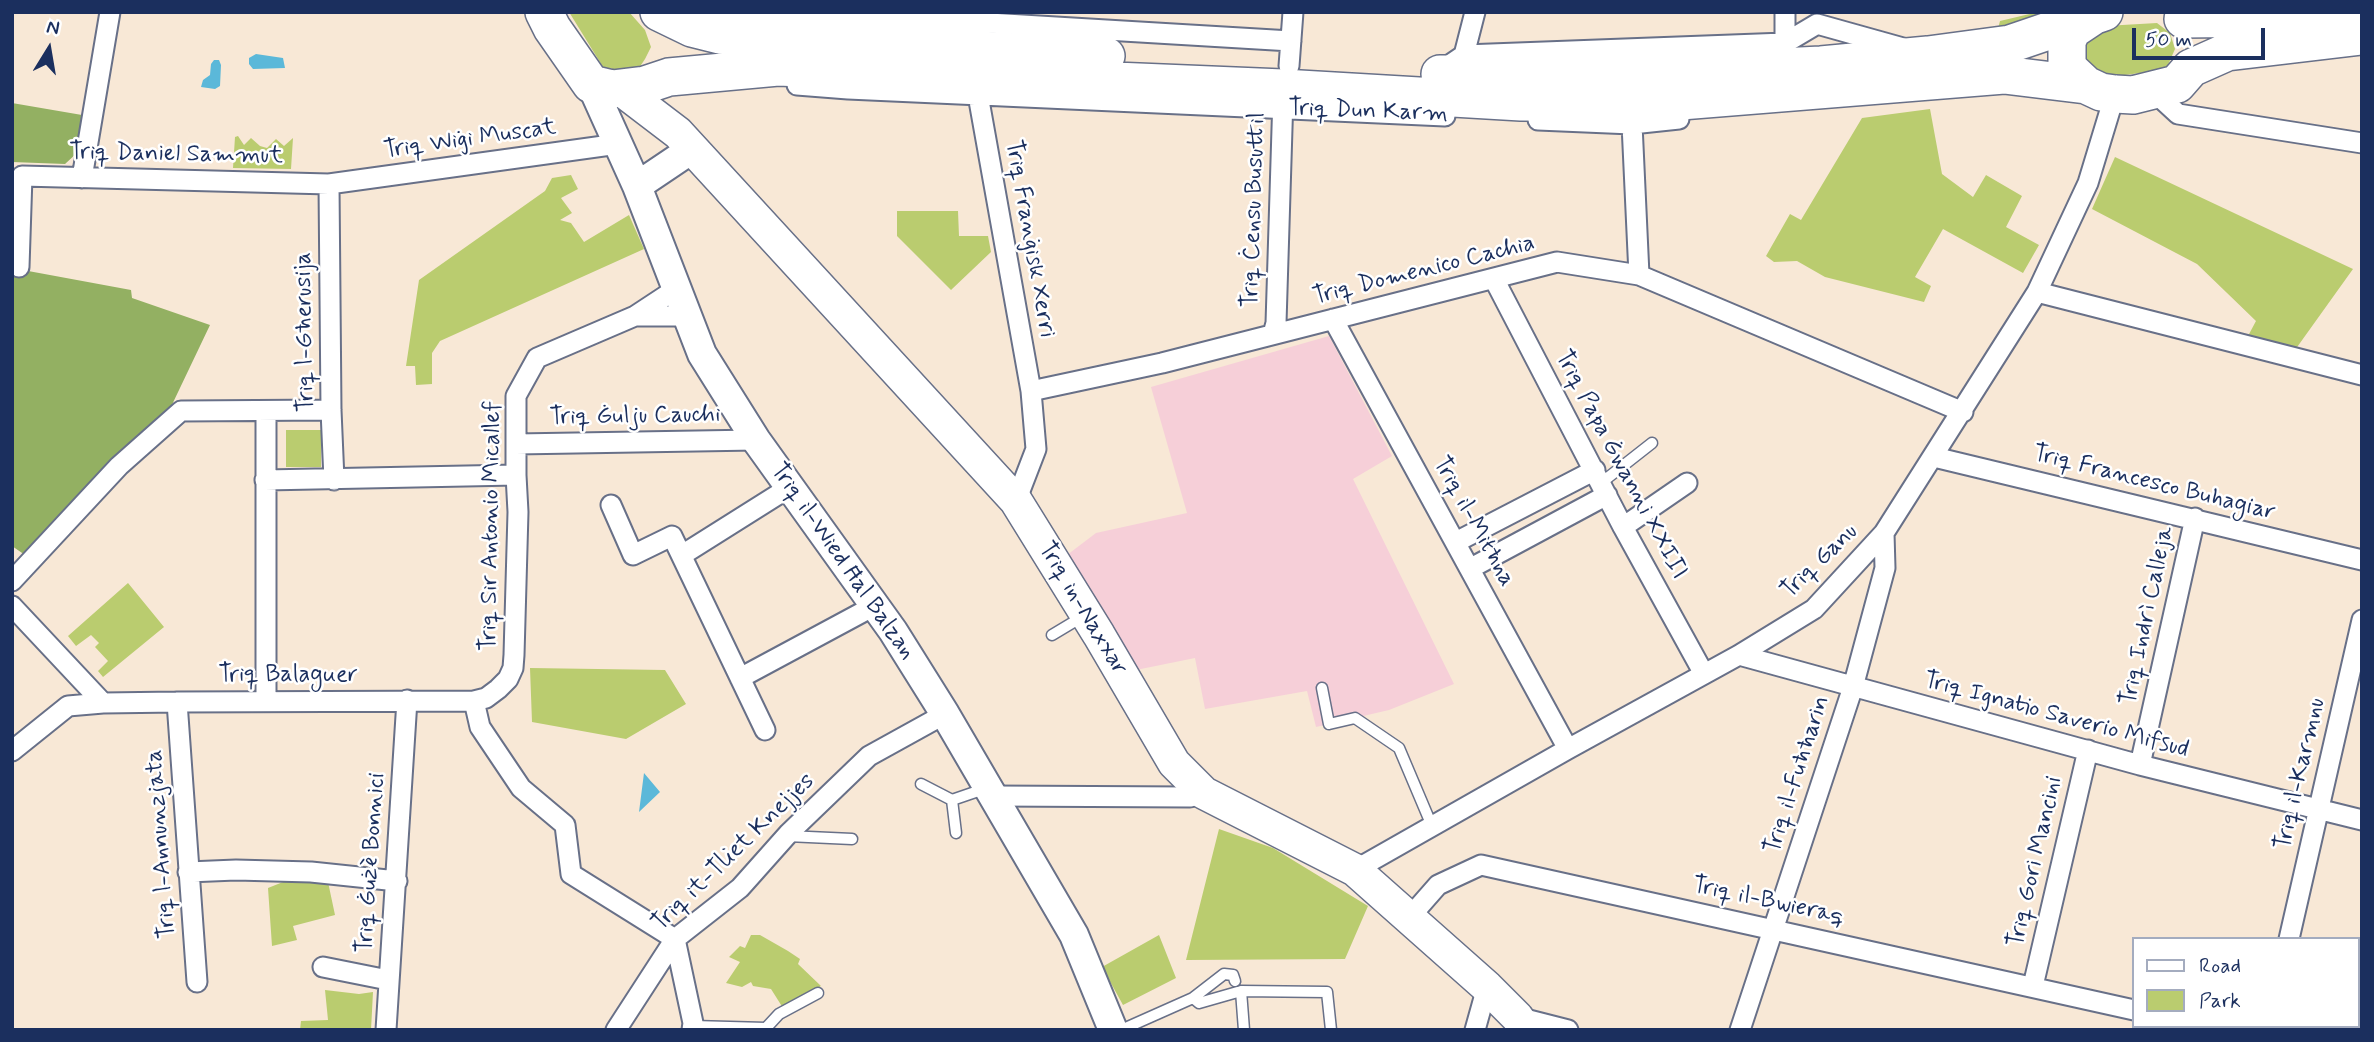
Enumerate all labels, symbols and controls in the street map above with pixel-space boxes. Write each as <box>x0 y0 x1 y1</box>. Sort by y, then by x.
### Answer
north arrow <box>14 14 84 84</box>
text: N <box>45 14 62 41</box>
scale bar <box>2136 14 2269 58</box>
text: 50 m <box>2145 26 2192 54</box>
street label: Triq Dun Karm <box>1288 95 1448 129</box>
street label: Triq Ċensu Busuttil <box>1237 112 1273 308</box>
street label: Triq Wiġi Muscat <box>382 114 558 166</box>
street label: Triq Franġisk Xerri <box>997 138 1061 340</box>
street label: Triq Daniel Sammut <box>69 139 283 171</box>
street label: Triq Domenico Cachia <box>1310 229 1538 313</box>
street label: Triq l-Għerusija <box>290 252 322 412</box>
street label: Triq Papa Ġwanni XXIII <box>1547 346 1693 584</box>
street label: Triq Sir Antonio Micallef <box>475 401 509 651</box>
street label: Triq Ġulju Cauchi <box>549 401 721 433</box>
street label: Triq Francesco Buhagiar <box>2030 440 2278 528</box>
street label: Triq il-Mitħna <box>1425 452 1521 592</box>
street label: Triq il-Wied Ħal Balzan <box>763 458 921 666</box>
street label: Triq Ganu <box>1775 518 1865 606</box>
street label: Triq Indrì Calleja <box>2115 524 2181 708</box>
street label: Triq in-Naxxar <box>1031 537 1133 681</box>
street label: Triq Balaguer <box>218 662 358 690</box>
street label: Triq Ignatio Saverio Mifsud <box>1920 667 2192 765</box>
street label: Triq il-Fuħħarin <box>1759 692 1837 858</box>
street label: Triq il-Karmnu <box>2270 695 2332 853</box>
street label: Triq l-Annunzjata <box>141 748 183 940</box>
street label: Triq it-Tliet Knejjes <box>647 768 821 938</box>
street label: Triq Ġużè Bonnici <box>351 772 393 954</box>
street label: Triq Gori Mancini <box>2002 774 2070 950</box>
street label: Triq il-Bwieraq <box>1689 872 1847 932</box>
legend <box>2132 937 2360 1028</box>
text: Road <box>2199 952 2241 980</box>
text: Park <box>2199 987 2241 1015</box>

